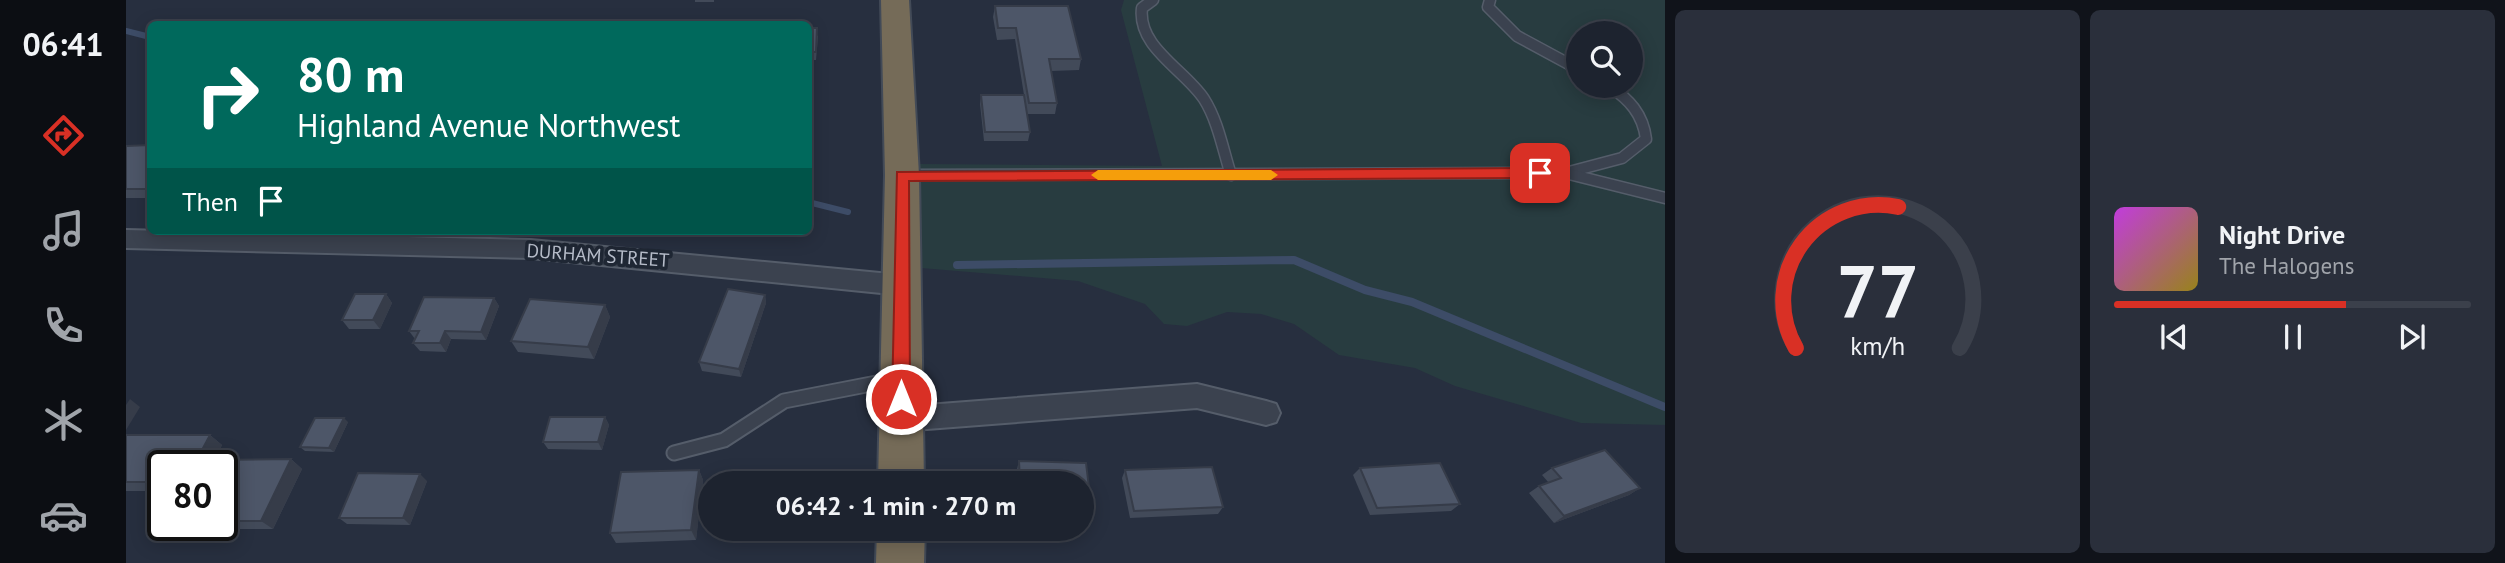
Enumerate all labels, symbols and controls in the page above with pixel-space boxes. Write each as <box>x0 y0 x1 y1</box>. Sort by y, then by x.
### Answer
map controls <box>1566 21 1643 98</box>
button: search <box>1566 21 1643 98</box>
text: 06:41 <box>22 23 104 65</box>
text: 80 m <box>297 42 404 106</box>
icon: right <box>182 49 273 140</box>
text: Highland Avenue Northwest <box>297 104 680 146</box>
icon: directions <box>39 111 88 160</box>
pin <box>1510 143 1570 203</box>
icon: arrive <box>1521 154 1559 192</box>
icon: arrive <box>252 182 290 220</box>
text: Then <box>182 185 238 218</box>
icon: music <box>39 206 88 255</box>
text: Night Drive <box>2219 218 2345 251</box>
street label: DURHAM STREET <box>526 238 671 272</box>
text: 77 <box>1836 244 1919 338</box>
text: The Halogens <box>2219 251 2354 280</box>
icon: phone <box>39 301 88 350</box>
icon: previous <box>2155 318 2193 356</box>
icon: pause <box>2274 318 2312 356</box>
icon: next <box>2393 318 2431 356</box>
text: km/h <box>1850 329 1905 361</box>
position arrow <box>864 362 938 436</box>
icon: climate <box>39 396 88 445</box>
speed limit sign: 80 <box>147 450 238 541</box>
text: 06:42 · 1 min · 270 m <box>776 489 1016 522</box>
icon: car <box>39 491 88 540</box>

